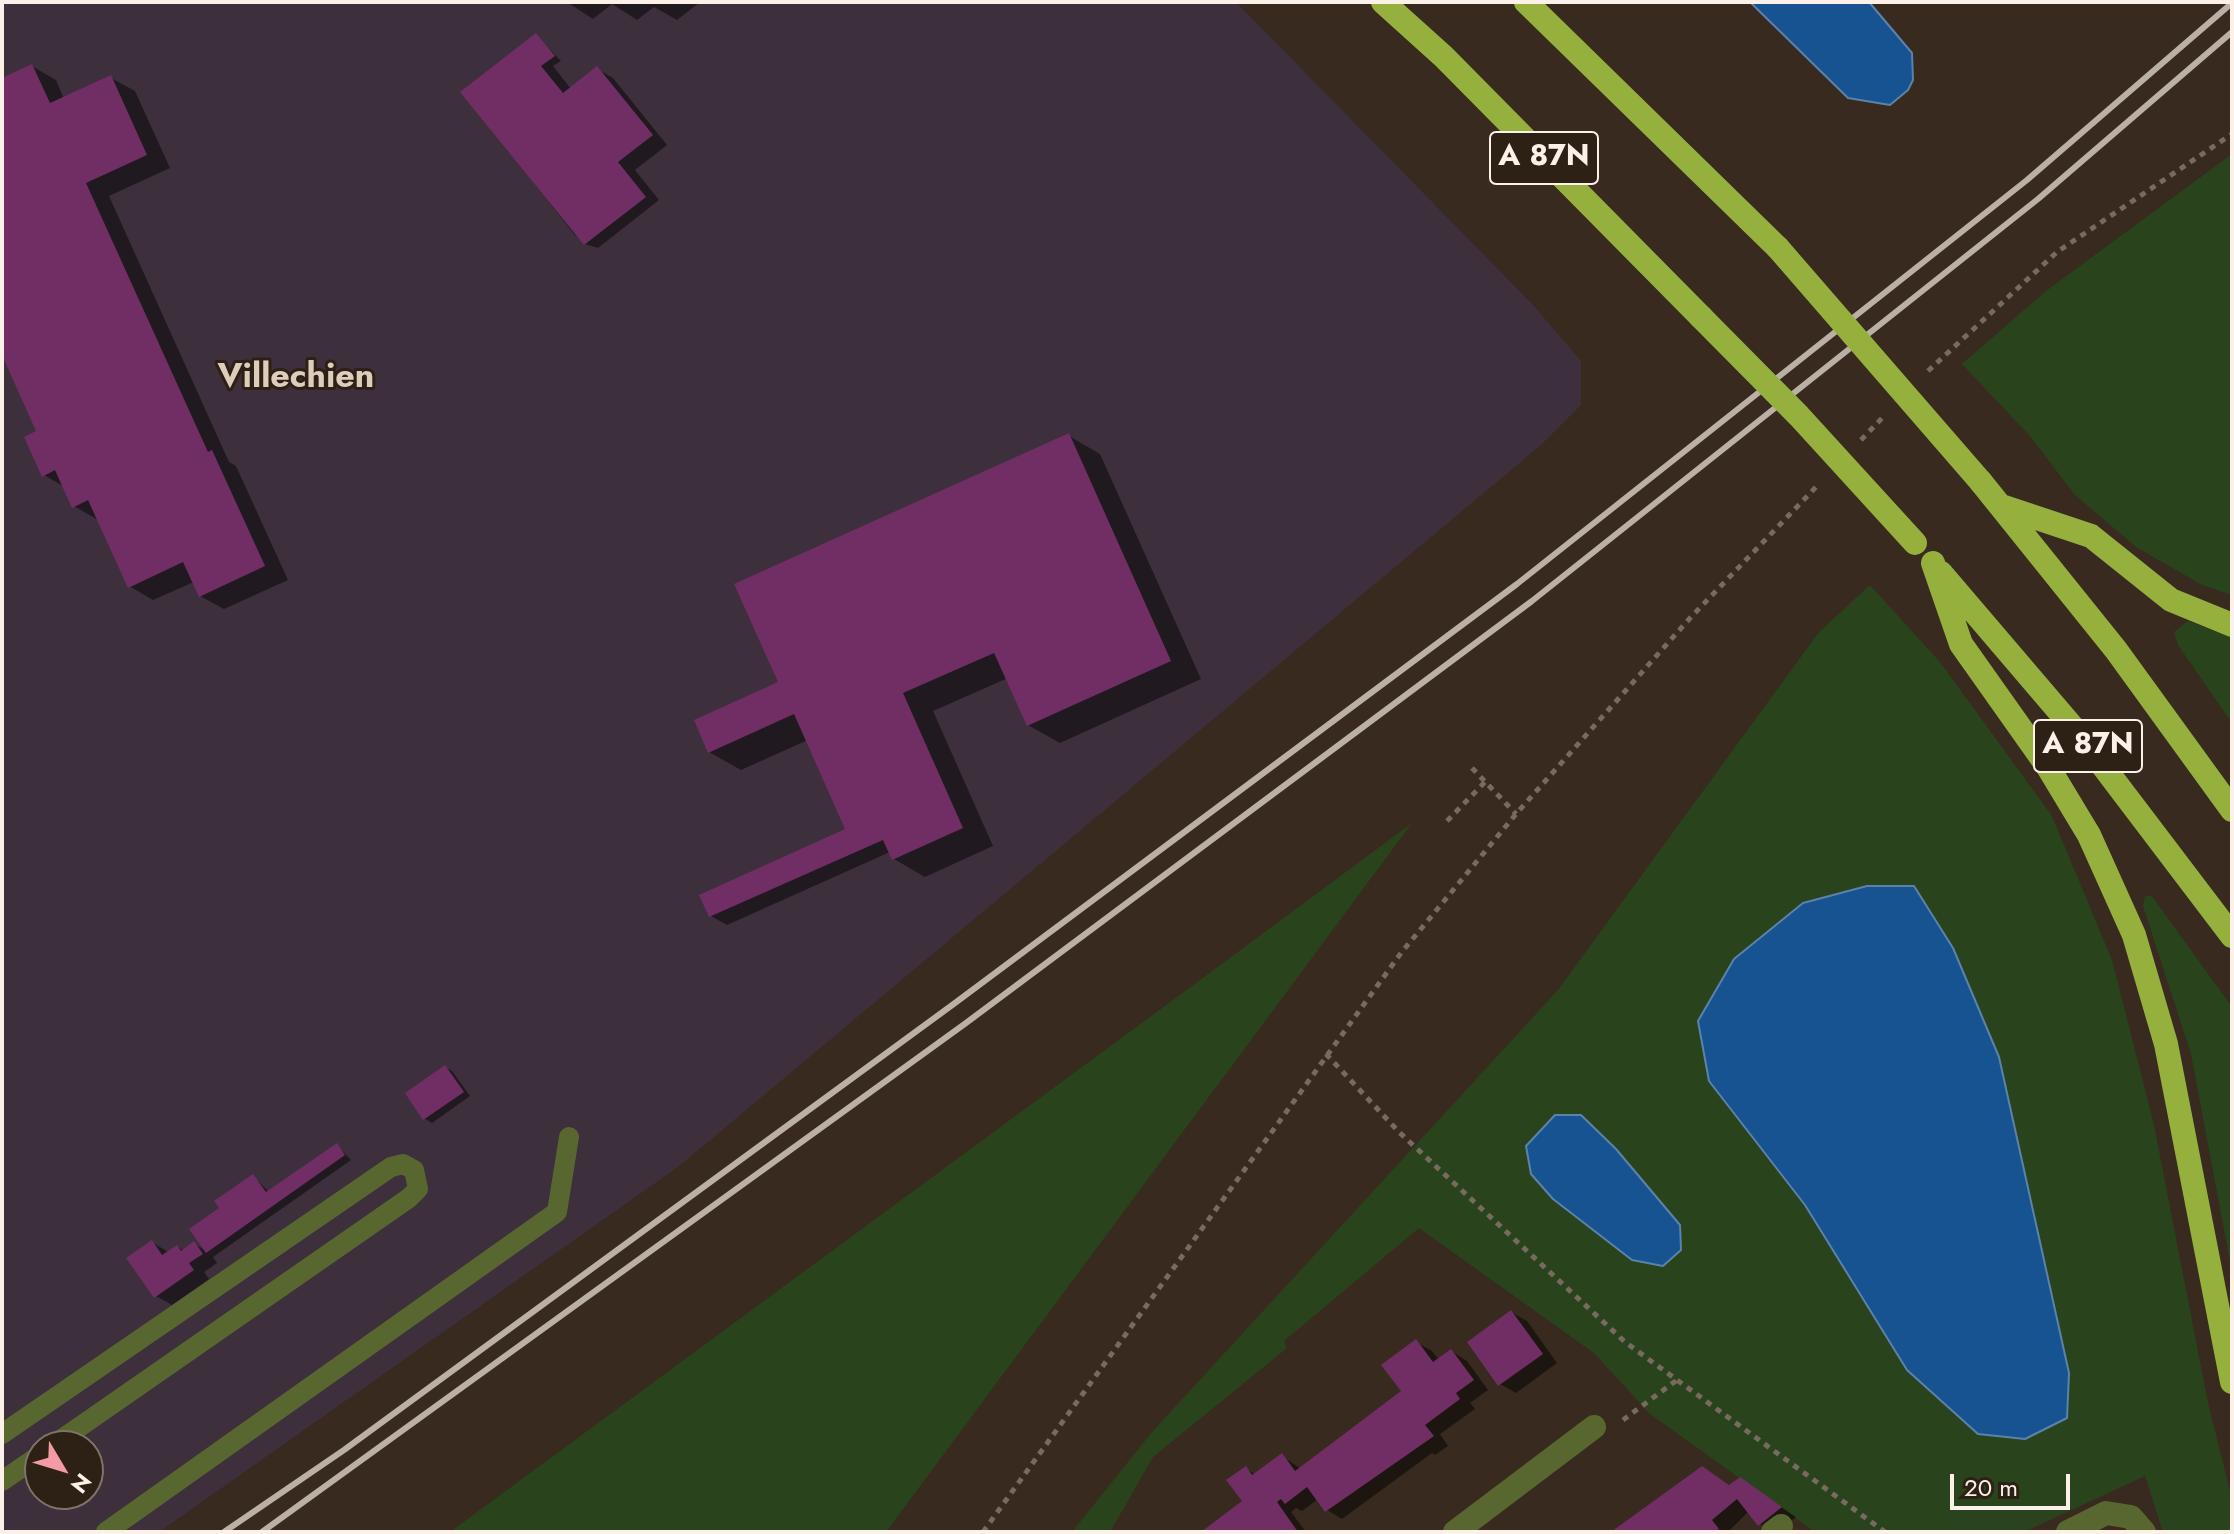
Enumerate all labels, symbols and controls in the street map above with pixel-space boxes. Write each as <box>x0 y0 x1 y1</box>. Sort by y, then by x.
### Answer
road number: A 87N <box>1490 132 1598 184</box>
district label: Villechien <box>218 359 374 399</box>
road number: A 87N <box>2034 720 2142 772</box>
north arrow <box>24 1430 104 1510</box>
scale bar <box>1954 1458 2074 1508</box>
text: N <box>63 1467 99 1500</box>
text: 20 m <box>1964 1470 2018 1505</box>

